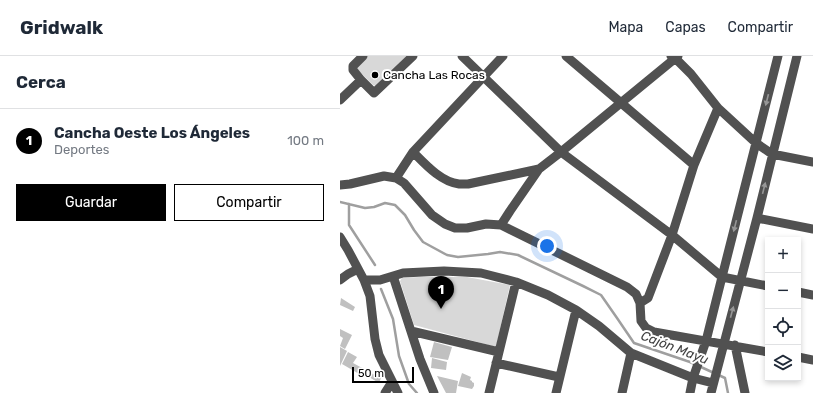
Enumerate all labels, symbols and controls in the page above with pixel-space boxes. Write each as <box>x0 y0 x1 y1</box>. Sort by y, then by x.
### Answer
text: Gridwalk <box>20 16 103 39</box>
text: Mapa <box>608 19 643 36</box>
text: Capas <box>665 19 706 36</box>
text: Compartir <box>728 19 793 36</box>
place label: Cancha Las Rocas <box>383 68 485 82</box>
marker: Cancha Las Rocas <box>370 70 380 80</box>
text: Cerca <box>16 72 66 92</box>
one-way arrow <box>763 94 769 106</box>
text: Cancha Oeste Los Ángeles <box>54 124 250 142</box>
text: 1 <box>26 133 32 148</box>
text: 100 m <box>287 133 324 148</box>
text: Deportes <box>54 142 109 157</box>
one-way arrow <box>761 182 767 194</box>
button: Guardar <box>16 184 166 221</box>
button: Compartir <box>174 184 324 221</box>
one-way arrow <box>732 220 738 232</box>
your location <box>537 236 557 256</box>
map controls <box>765 237 801 381</box>
button: + <box>765 237 801 273</box>
button: − <box>765 273 801 309</box>
pin: 1 <box>428 276 454 309</box>
one-way arrow <box>729 306 735 318</box>
button: locate <box>765 309 801 345</box>
water label: Cajón Mayu <box>639 328 711 367</box>
button: layers <box>765 345 801 381</box>
scale bar <box>352 365 414 384</box>
text: 50 m <box>358 367 384 380</box>

